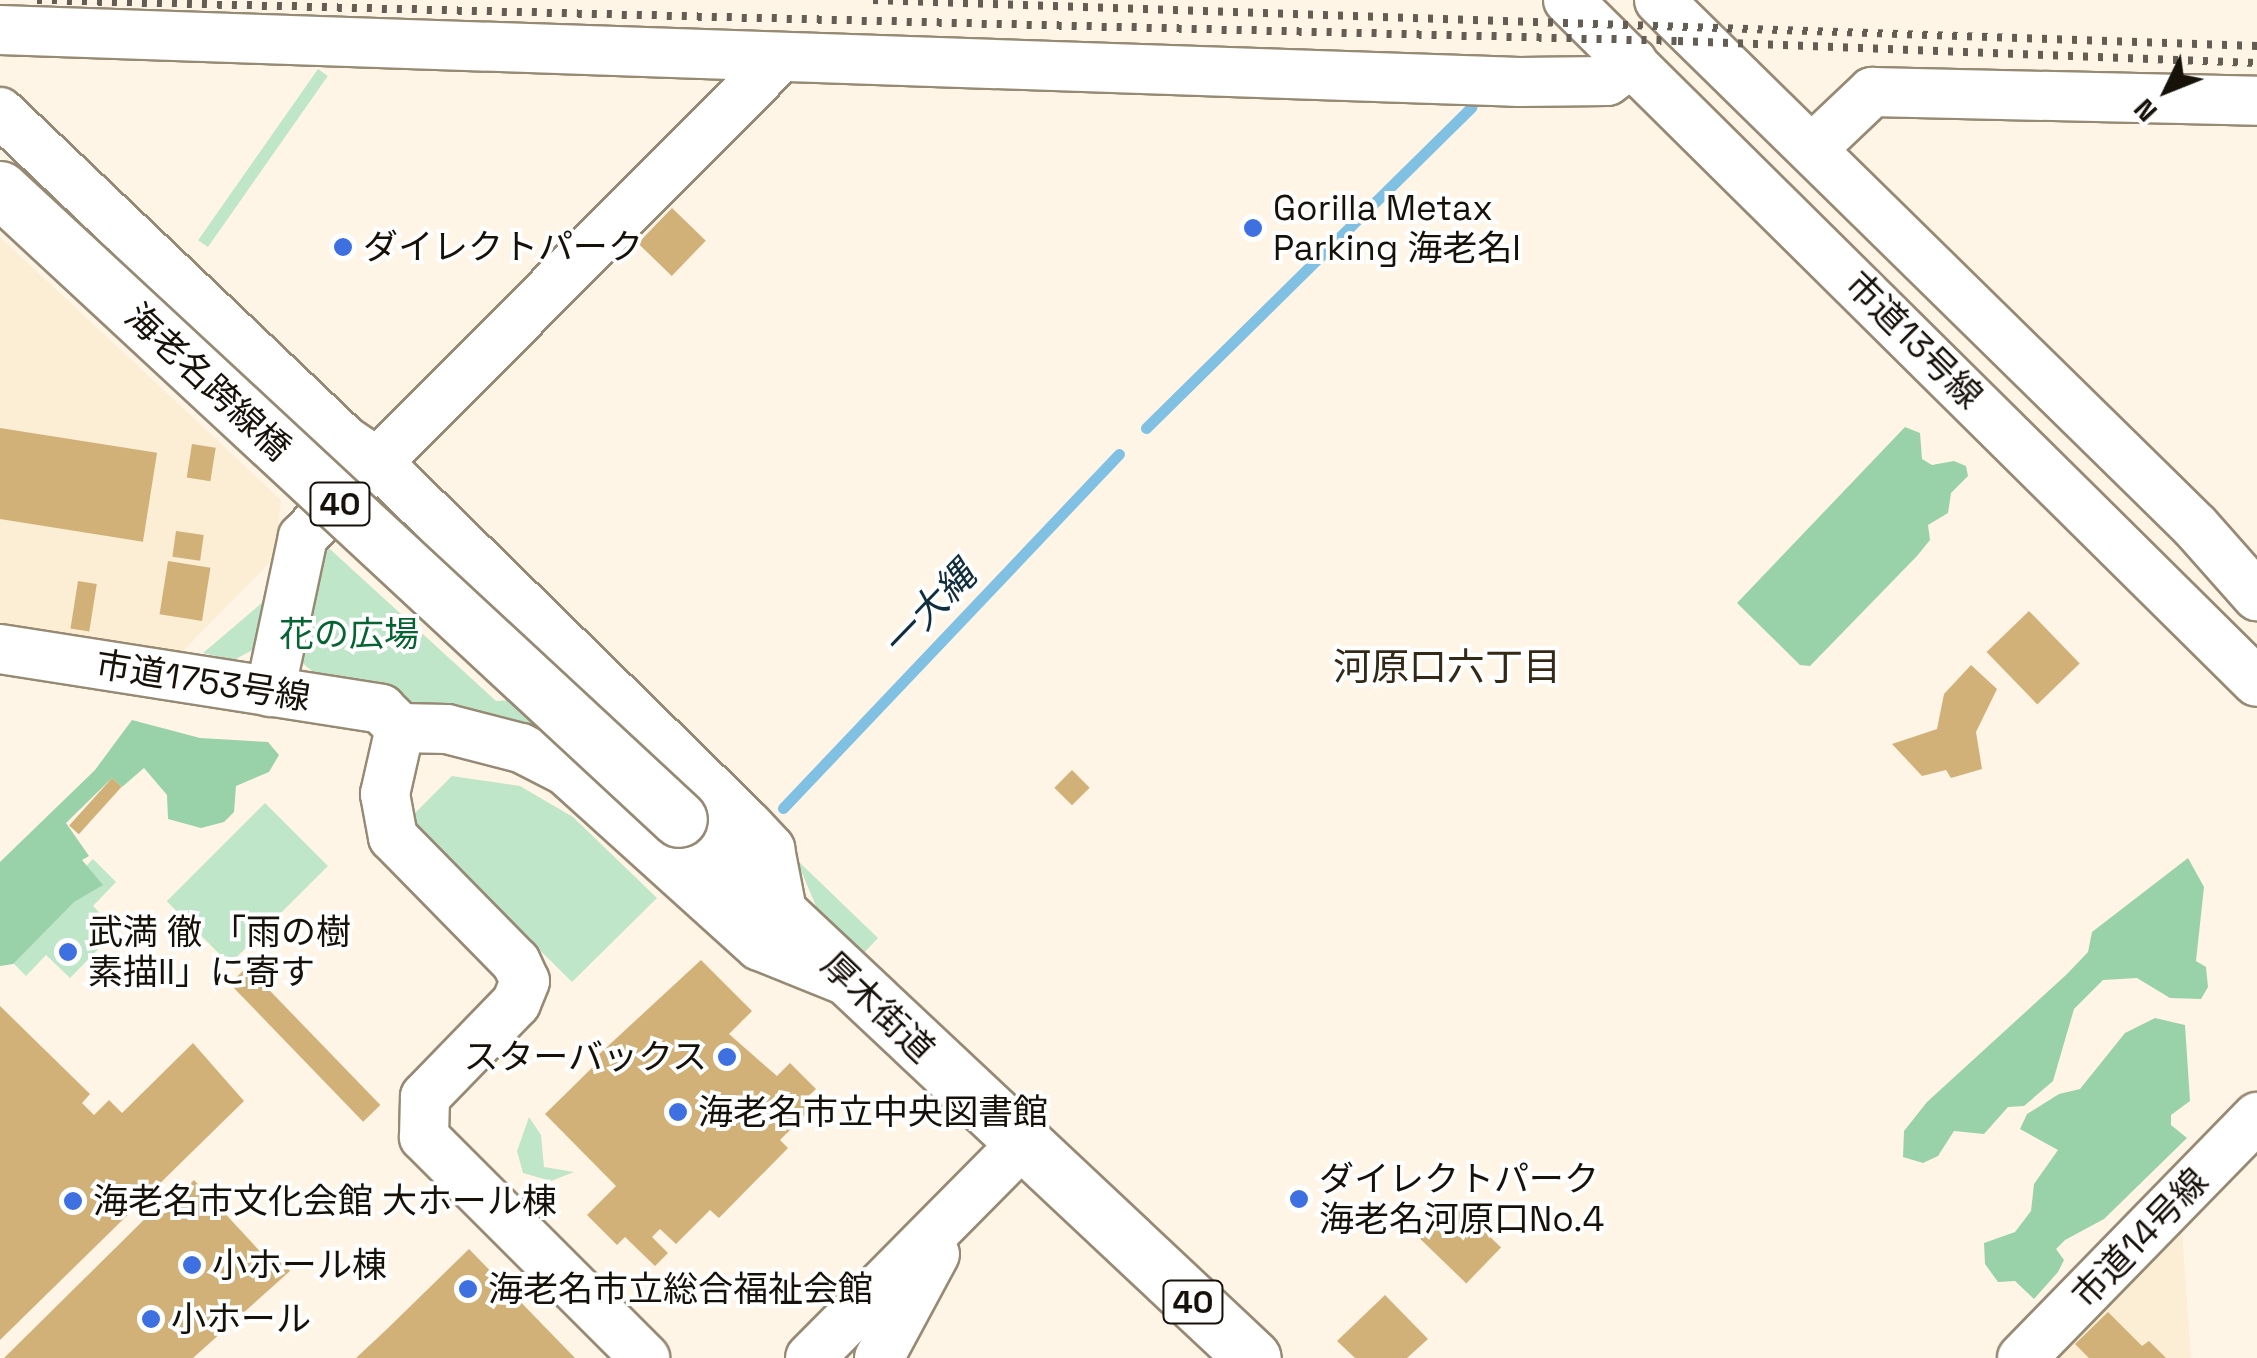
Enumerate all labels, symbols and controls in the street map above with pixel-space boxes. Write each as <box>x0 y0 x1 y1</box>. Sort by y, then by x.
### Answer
north arrow <box>2117 40 2217 140</box>
text: N <box>2126 91 2165 130</box>
place label: Gorilla Metax Parking 海老名I <box>1273 187 1521 269</box>
marker: Gorilla Metax Parking 海老名I <box>1242 217 1264 239</box>
place label: ダイレクトパーク <box>363 226 643 268</box>
marker: ダイレクトパーク <box>332 236 354 258</box>
street label: 市道13号線 <box>1837 263 1991 417</box>
street label: 海老名跨線橋 <box>117 295 299 469</box>
road number: 40 <box>308 477 372 531</box>
water label: 一大縄 <box>873 553 985 667</box>
park label: 花の広場 <box>279 613 419 655</box>
street label: 市道1753号線 <box>93 643 313 719</box>
district label: 河原口六丁目 <box>1333 645 1561 691</box>
place label: 武満 徹 「雨の樹 素描II」に寄す <box>88 911 351 993</box>
marker: 武満 徹 「雨の樹 素描II」に寄す <box>57 941 79 963</box>
street label: 厚木街道 <box>813 943 943 1071</box>
place label: スターバックス <box>462 1036 707 1078</box>
marker: スターバックス <box>716 1046 738 1068</box>
place label: 海老名市立中央図書館 <box>698 1091 1048 1133</box>
marker: 海老名市立中央図書館 <box>667 1101 689 1123</box>
place label: ダイレクトパーク 海老名河原口No.4 <box>1319 1158 1604 1240</box>
street label: 市道14号線 <box>2064 1160 2216 1316</box>
place label: 海老名市文化会館 大ホール棟 <box>93 1180 557 1222</box>
marker: ダイレクトパーク 海老名河原口No.4 <box>1288 1188 1310 1210</box>
marker: 海老名市文化会館 大ホール棟 <box>62 1190 84 1212</box>
place label: 小ホール棟 <box>212 1244 387 1286</box>
marker: 小ホール棟 <box>181 1254 203 1276</box>
place label: 海老名市立総合福祉会館 <box>488 1268 873 1310</box>
road number: 40 <box>1160 1275 1226 1329</box>
marker: 海老名市立総合福祉会館 <box>457 1278 479 1300</box>
place label: 小ホール <box>171 1298 311 1340</box>
marker: 小ホール <box>140 1308 162 1330</box>

